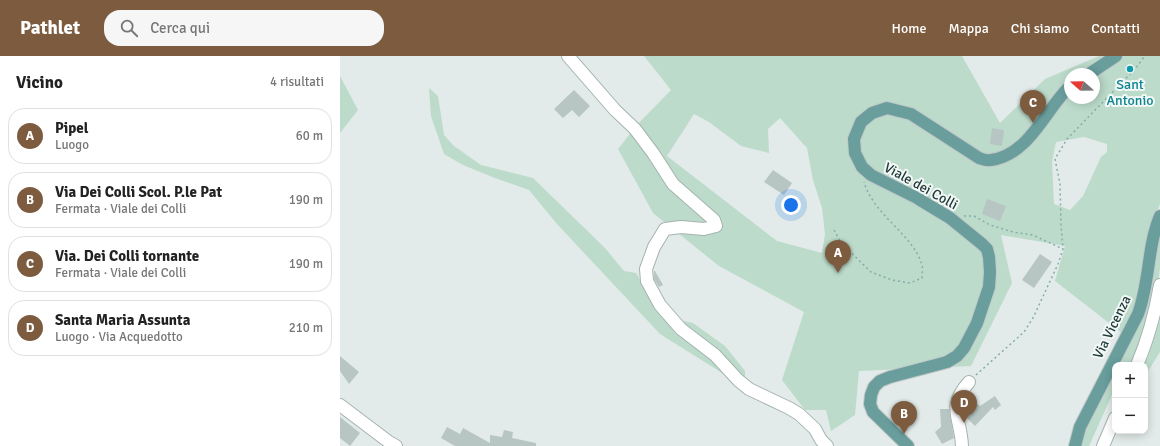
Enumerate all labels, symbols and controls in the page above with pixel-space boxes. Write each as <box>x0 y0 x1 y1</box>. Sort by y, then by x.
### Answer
search box <box>104 10 384 46</box>
text: Pathlet <box>20 16 80 40</box>
icon: search <box>118 17 140 39</box>
text: Cerca qui <box>150 19 210 37</box>
text: Home <box>892 20 926 37</box>
text: Mappa <box>948 20 989 37</box>
text: Chi siamo <box>1011 20 1069 37</box>
text: Contatti <box>1091 20 1140 37</box>
marker: Sant Antonio <box>1125 64 1135 74</box>
north arrow <box>1064 68 1100 104</box>
text: Vicino <box>16 72 63 93</box>
text: 4 risultati <box>270 74 324 90</box>
place label: Sant Antonio <box>1107 76 1153 109</box>
pin: C <box>1020 90 1046 123</box>
text: Pipel <box>55 119 89 137</box>
text: A <box>26 128 34 144</box>
text: 60 m <box>296 128 323 144</box>
text: Luogo <box>55 137 89 153</box>
street label: Viale dei Colli <box>881 159 961 213</box>
text: Via Dei Colli Scol. P.le Pat <box>55 183 222 201</box>
text: B <box>26 192 34 208</box>
text: 190 m <box>289 192 323 208</box>
your location <box>781 195 801 215</box>
text: Fermata · Viale dei Colli <box>55 201 186 217</box>
pin: A <box>825 240 851 273</box>
text: Via. Dei Colli tornante <box>55 247 199 265</box>
text: C <box>26 256 34 272</box>
text: 190 m <box>289 256 323 272</box>
text: Fermata · Viale dei Colli <box>55 265 186 281</box>
street label: Via Vicenza <box>1089 293 1135 361</box>
text: Santa Maria Assunta <box>55 311 190 329</box>
text: D <box>26 320 34 336</box>
text: 210 m <box>289 320 323 336</box>
text: Luogo · Via Acquedotto <box>55 329 183 345</box>
map controls <box>1112 362 1148 434</box>
button: + <box>1112 362 1148 398</box>
pin: D <box>951 390 977 423</box>
button: − <box>1112 398 1148 434</box>
pin: B <box>891 401 917 434</box>

